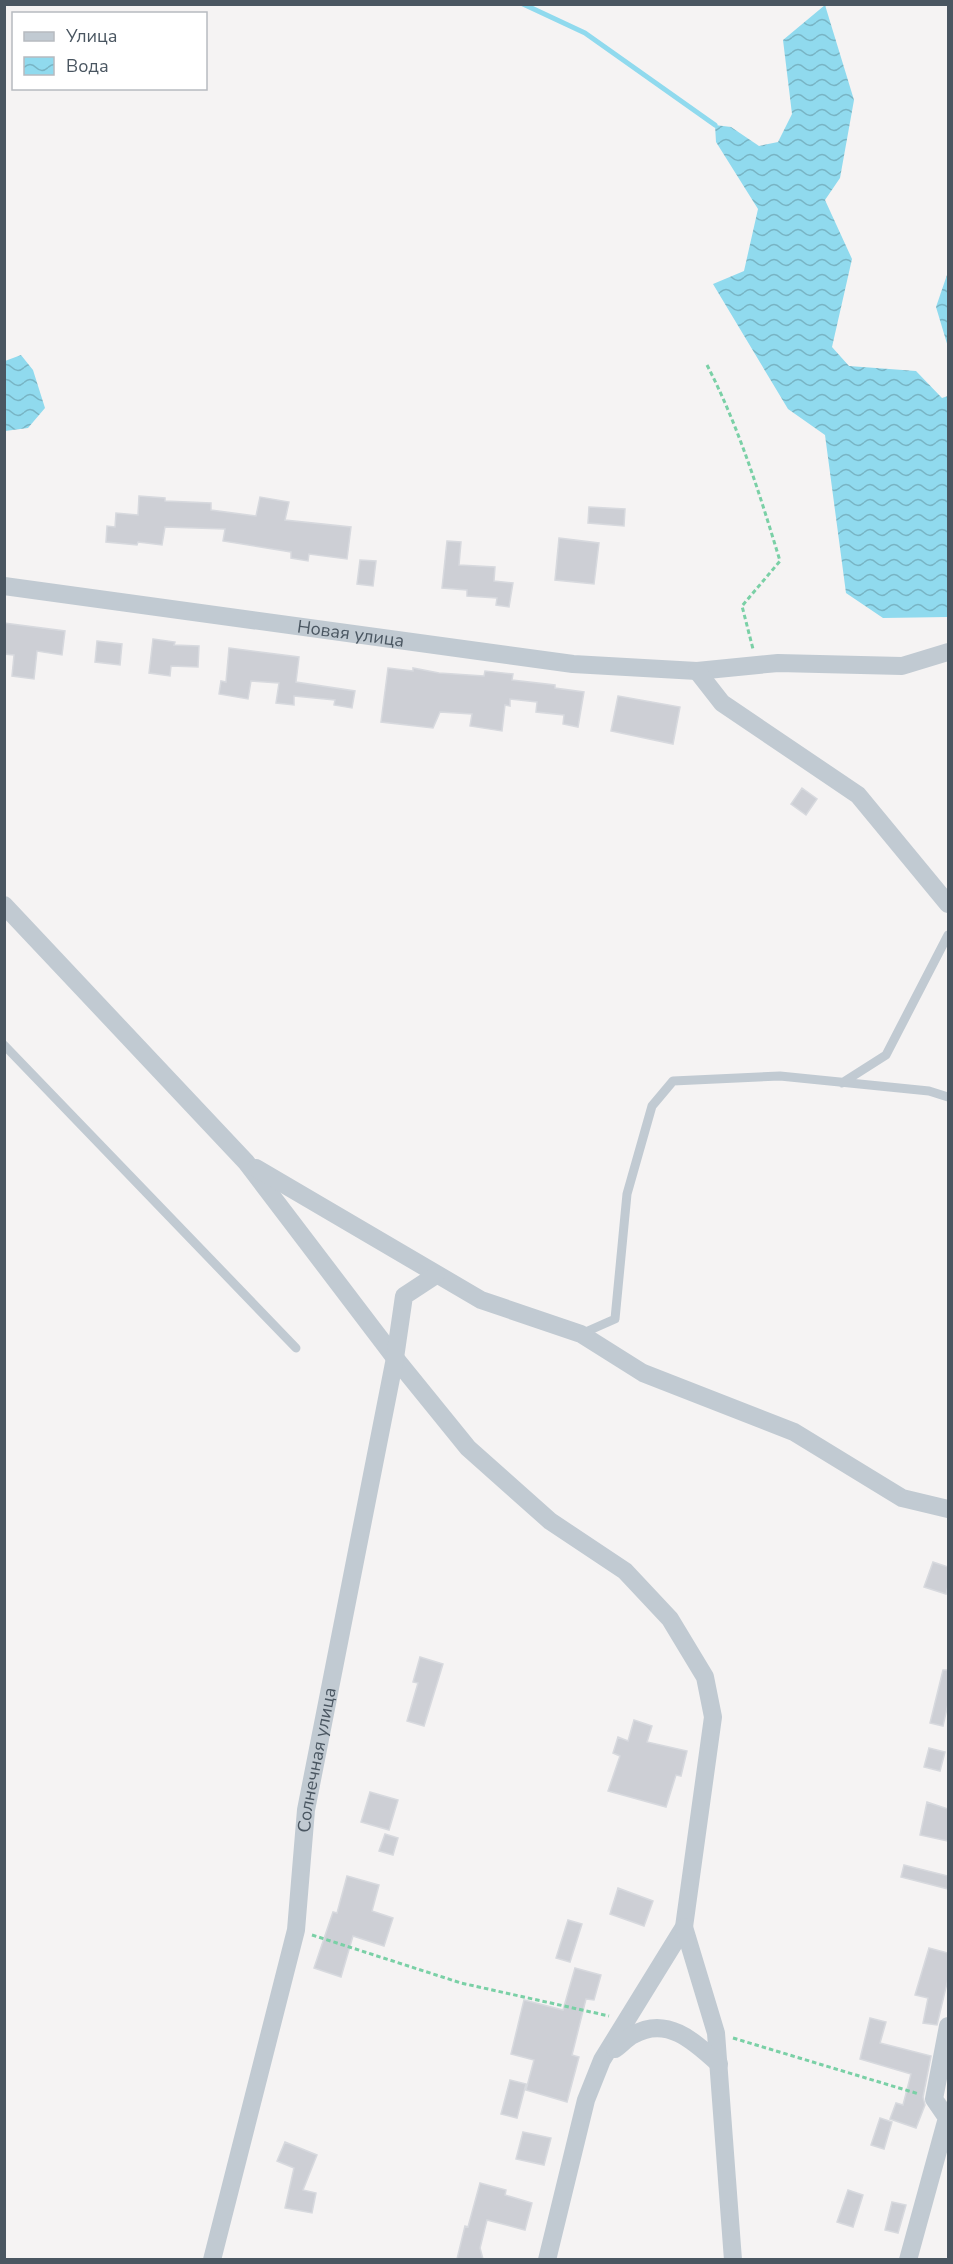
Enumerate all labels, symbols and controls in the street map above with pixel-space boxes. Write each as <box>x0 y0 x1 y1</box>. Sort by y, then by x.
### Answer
legend <box>12 12 207 90</box>
text: Улица <box>65 24 117 48</box>
text: Вода <box>66 54 109 78</box>
street label: Новая улица <box>296 614 406 653</box>
street label: Солнечная улица <box>292 1685 342 1834</box>

